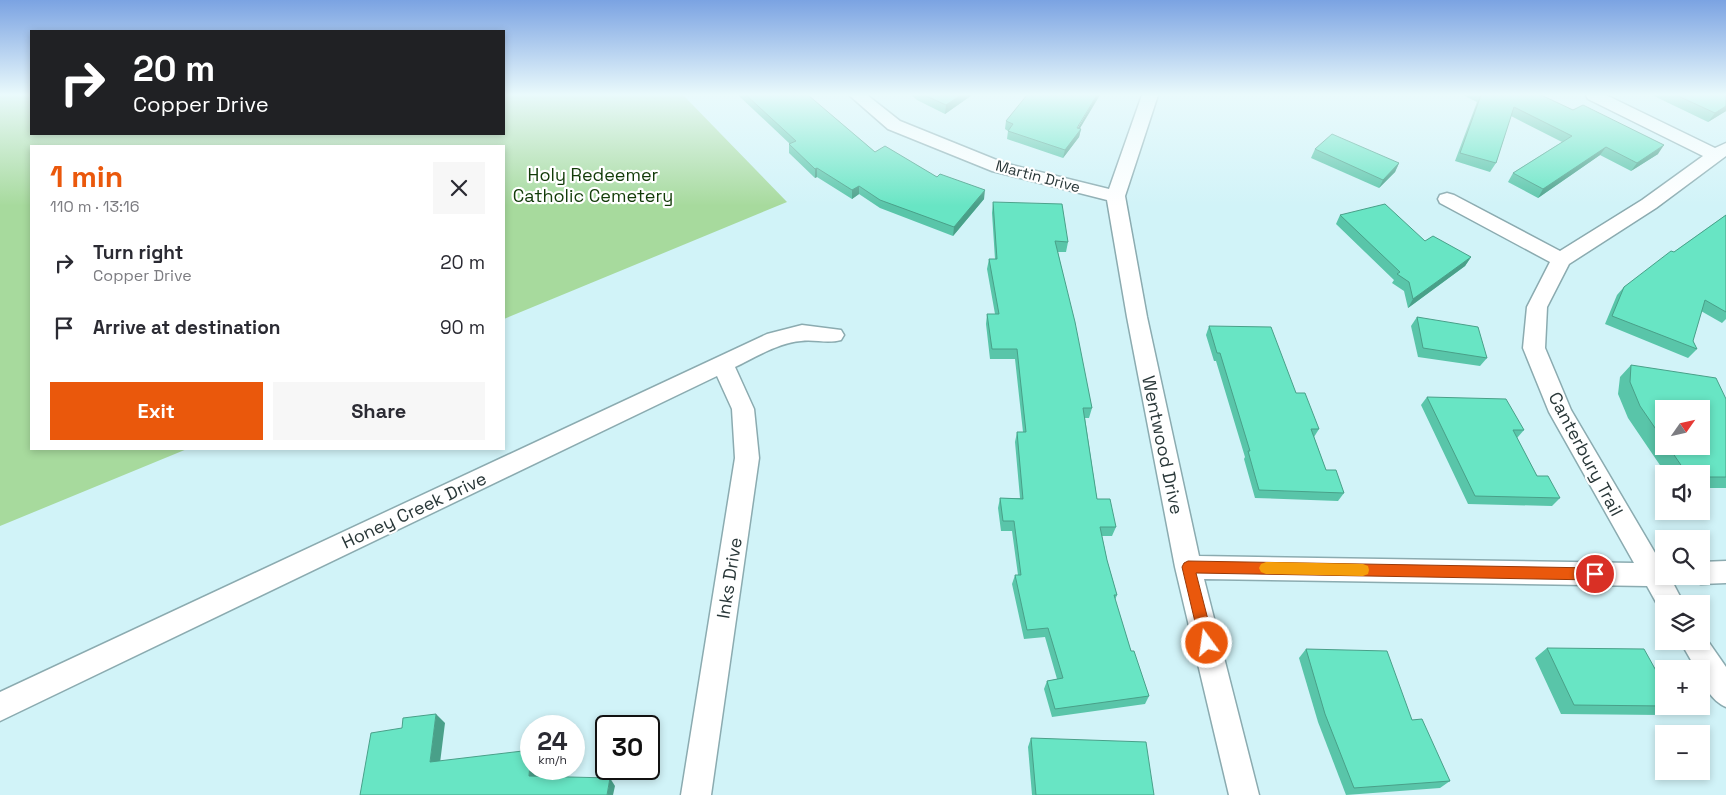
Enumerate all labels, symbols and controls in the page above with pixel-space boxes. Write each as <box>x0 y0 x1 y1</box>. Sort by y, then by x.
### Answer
text: 20 m <box>133 47 215 91</box>
icon: right <box>50 50 115 115</box>
text: Copper Drive <box>133 90 269 118</box>
street label: Martin Drive <box>994 156 1082 196</box>
text: 1 min <box>50 157 123 196</box>
button: close <box>433 162 485 214</box>
park label: Holy Redeemer Catholic Cemetery <box>513 163 673 207</box>
text: 110 m · 13:16 <box>50 196 140 217</box>
text: Turn right <box>93 240 183 265</box>
icon: right <box>50 249 78 277</box>
text: 20 m <box>440 250 485 275</box>
text: Copper Drive <box>93 265 192 286</box>
icon: arrive <box>50 314 78 342</box>
text: Arrive at destination <box>93 315 281 340</box>
text: 90 m <box>440 315 485 340</box>
street label: Wentwood Drive <box>1137 374 1189 516</box>
button: Exit <box>50 382 263 440</box>
button: Share <box>273 382 485 440</box>
street label: Canterbury Trail <box>1544 388 1628 520</box>
north arrow <box>1655 400 1710 455</box>
map controls <box>1655 400 1710 780</box>
button: sound <box>1655 465 1710 520</box>
street label: Honey Creek Drive <box>338 466 490 554</box>
button: search <box>1655 530 1710 585</box>
street label: Inks Drive <box>711 536 747 620</box>
pin <box>1574 553 1616 595</box>
icon: arrive <box>1581 560 1609 588</box>
button: layers <box>1655 595 1710 650</box>
position arrow <box>1180 616 1232 668</box>
button: + <box>1655 660 1710 715</box>
speed limit sign: 30 <box>595 715 660 780</box>
text: 24 <box>537 725 568 757</box>
button: − <box>1655 725 1710 780</box>
text: km/h <box>538 752 567 768</box>

